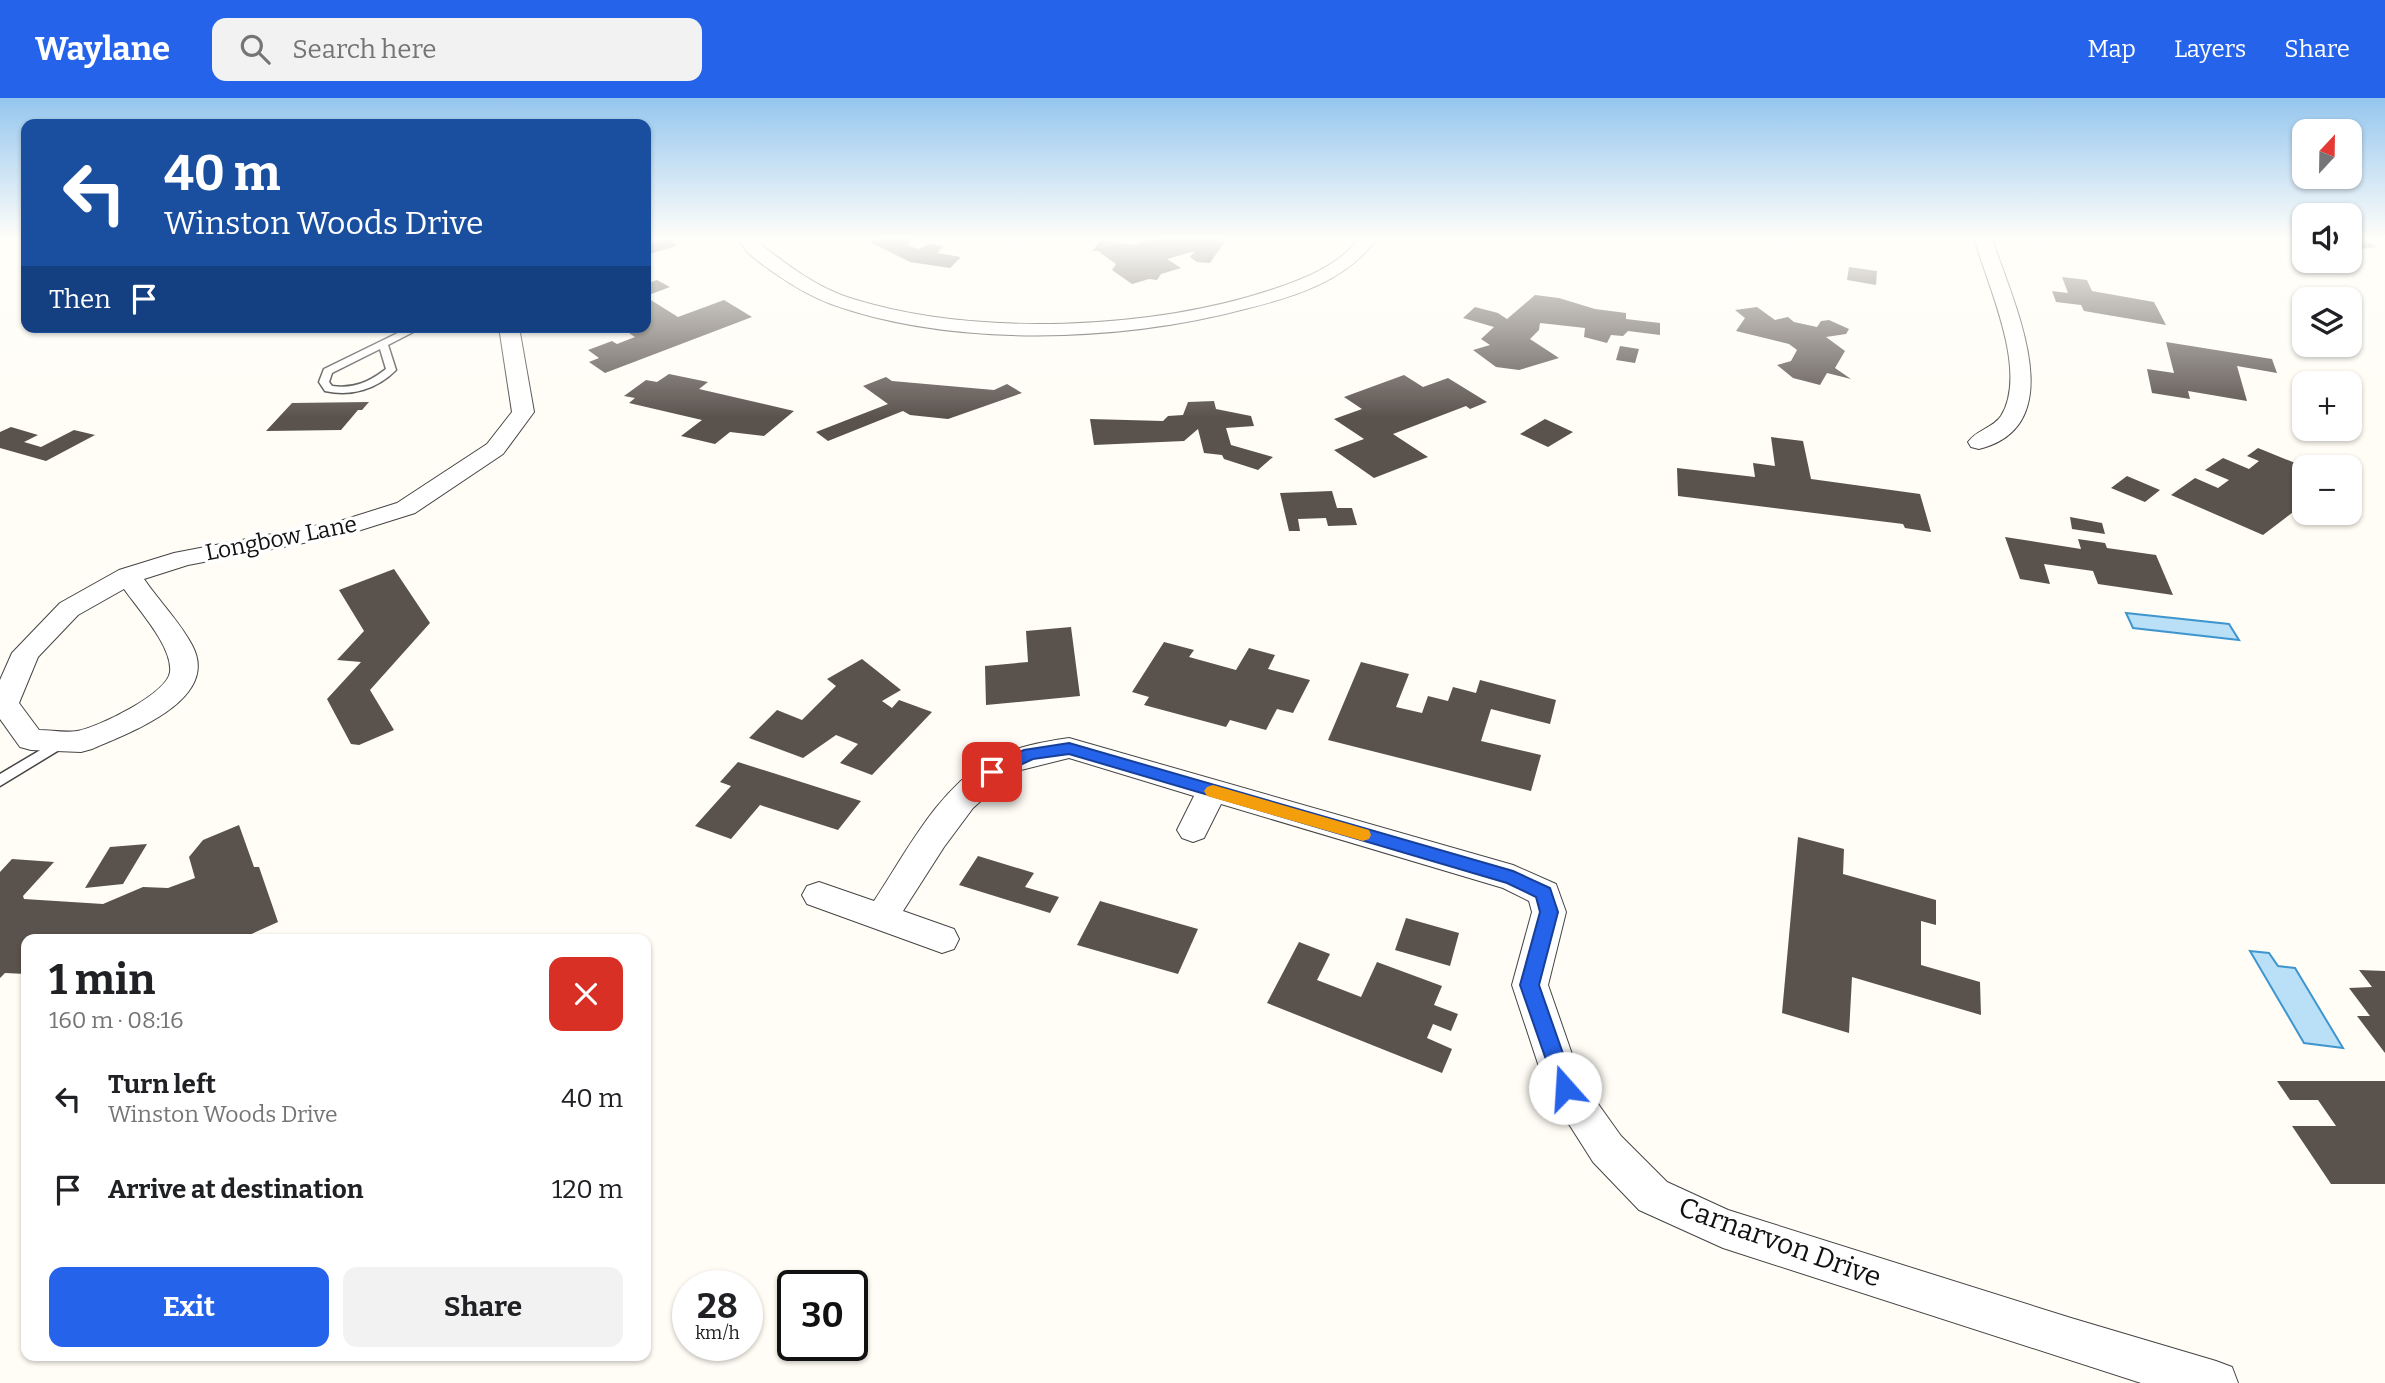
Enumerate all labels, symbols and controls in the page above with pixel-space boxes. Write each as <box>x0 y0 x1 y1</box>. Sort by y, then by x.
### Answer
search box <box>212 18 702 81</box>
text: Waylane <box>35 29 170 69</box>
icon: search <box>236 30 274 68</box>
text: Search here <box>292 34 437 65</box>
text: Map <box>2088 35 2136 63</box>
text: Layers <box>2174 35 2246 63</box>
text: Share <box>2284 35 2350 63</box>
north arrow <box>2292 119 2362 189</box>
map controls <box>2292 119 2362 525</box>
text: 40 m <box>164 144 281 203</box>
icon: left <box>49 147 140 238</box>
button: sound <box>2292 203 2362 273</box>
text: Winston Woods Drive <box>164 204 483 242</box>
icon: arrive <box>125 280 163 318</box>
text: Then <box>49 284 111 315</box>
button: layers <box>2292 287 2362 357</box>
button: + <box>2292 371 2362 441</box>
button: − <box>2292 455 2362 525</box>
street label: Longbow Lane <box>203 510 359 566</box>
pin <box>962 742 1022 802</box>
icon: arrive <box>973 753 1011 791</box>
text: 1 min <box>49 955 155 1005</box>
button: close <box>549 957 623 1031</box>
text: 160 m · 08:16 <box>49 1006 183 1034</box>
position arrow <box>1528 1051 1602 1125</box>
text: Turn left <box>108 1069 216 1100</box>
icon: left <box>49 1080 87 1118</box>
text: 40 m <box>561 1083 623 1114</box>
text: Winston Woods Drive <box>108 1100 338 1128</box>
icon: arrive <box>49 1171 87 1209</box>
text: Arrive at destination <box>108 1174 363 1205</box>
text: 120 m <box>552 1174 623 1205</box>
street label: Carnarvon Drive <box>1674 1190 1886 1294</box>
button: Exit <box>49 1267 329 1347</box>
button: Share <box>343 1267 623 1347</box>
speed limit sign: 30 <box>777 1270 868 1361</box>
text: 28 <box>697 1285 738 1327</box>
text: km/h <box>695 1322 740 1344</box>

